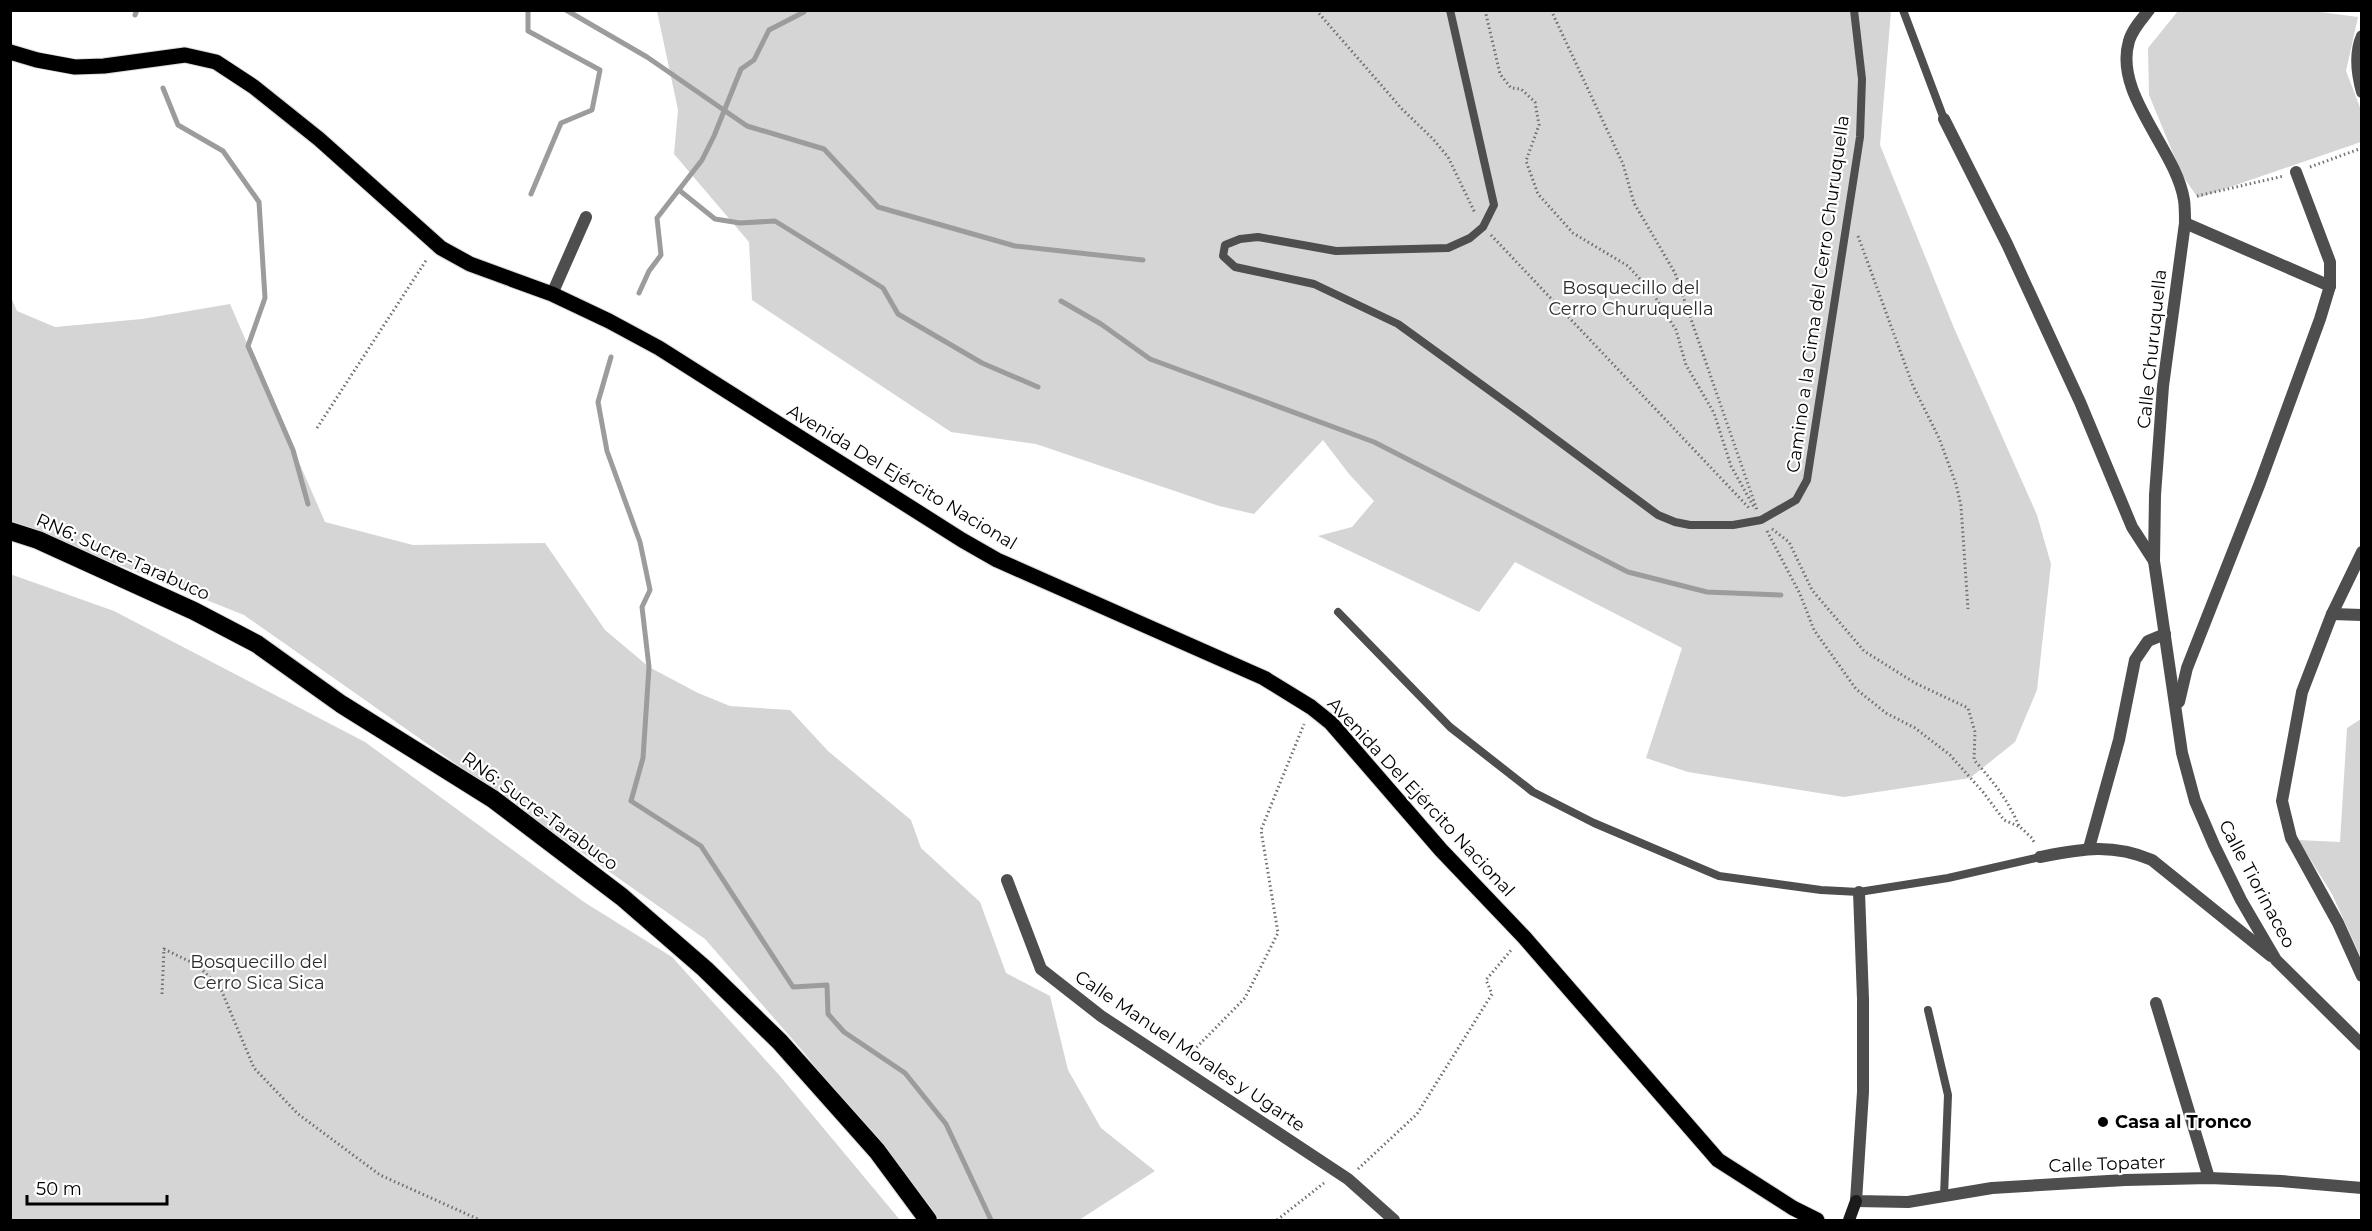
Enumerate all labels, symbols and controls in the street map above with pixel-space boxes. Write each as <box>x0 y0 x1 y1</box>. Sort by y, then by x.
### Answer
street label: Camino a la Cima del Cerro Churuquella <box>1782 114 1854 474</box>
street label: Calle Churuquella <box>2133 268 2171 430</box>
park label: Bosquecillo del Cerro Churuquella <box>1548 277 1714 320</box>
street label: Avenida Del Ejército Nacional <box>783 400 1021 554</box>
street label: RN6: Sucre-Tarabuco <box>33 509 213 605</box>
street label: Avenida Del Ejército Nacional <box>1323 693 1519 901</box>
street label: RN6: Sucre-Tarabuco <box>458 747 622 875</box>
street label: Calle Tiorinaceo <box>2214 816 2300 952</box>
park label: Bosquecillo del Cerro Sica Sica <box>190 951 328 994</box>
street label: Calle Manuel Morales y Ugarte <box>1071 966 1309 1136</box>
place label: Casa al Tronco <box>2115 1111 2252 1133</box>
marker: Casa al Tronco <box>2096 1115 2110 1129</box>
street label: Calle Topater <box>2048 1151 2166 1177</box>
scale bar <box>27 1168 166 1206</box>
text: 50 m <box>36 1178 82 1200</box>

